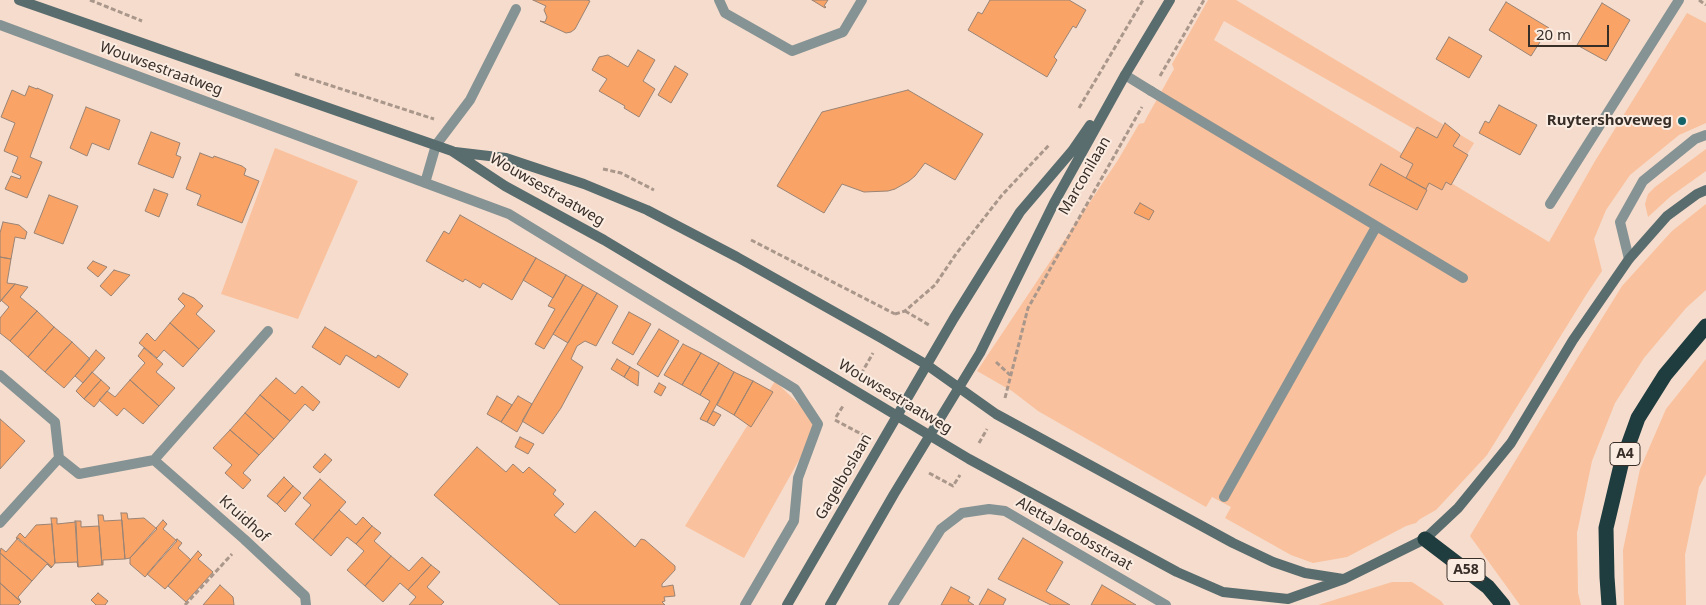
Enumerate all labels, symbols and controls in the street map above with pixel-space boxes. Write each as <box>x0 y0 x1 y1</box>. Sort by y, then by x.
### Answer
scale bar <box>1531 15 1612 47</box>
text: 20 m <box>1536 24 1571 44</box>
street label: Wouwsestraatweg <box>97 38 225 100</box>
place label: Ruytershoveweg <box>1547 112 1672 130</box>
marker: Ruytershoveweg <box>1676 115 1688 127</box>
street label: Marconilaan <box>1055 134 1115 218</box>
street label: Wouwsestraatweg <box>486 150 608 230</box>
street label: Wouwsestraatweg <box>835 356 955 438</box>
street label: Gagelboslaan <box>812 431 876 523</box>
road number: A4 <box>1610 442 1640 466</box>
street label: Kruidhof <box>215 492 273 546</box>
street label: Aletta Jacobsstraat <box>1013 493 1135 575</box>
road number: A58 <box>1447 558 1485 582</box>

